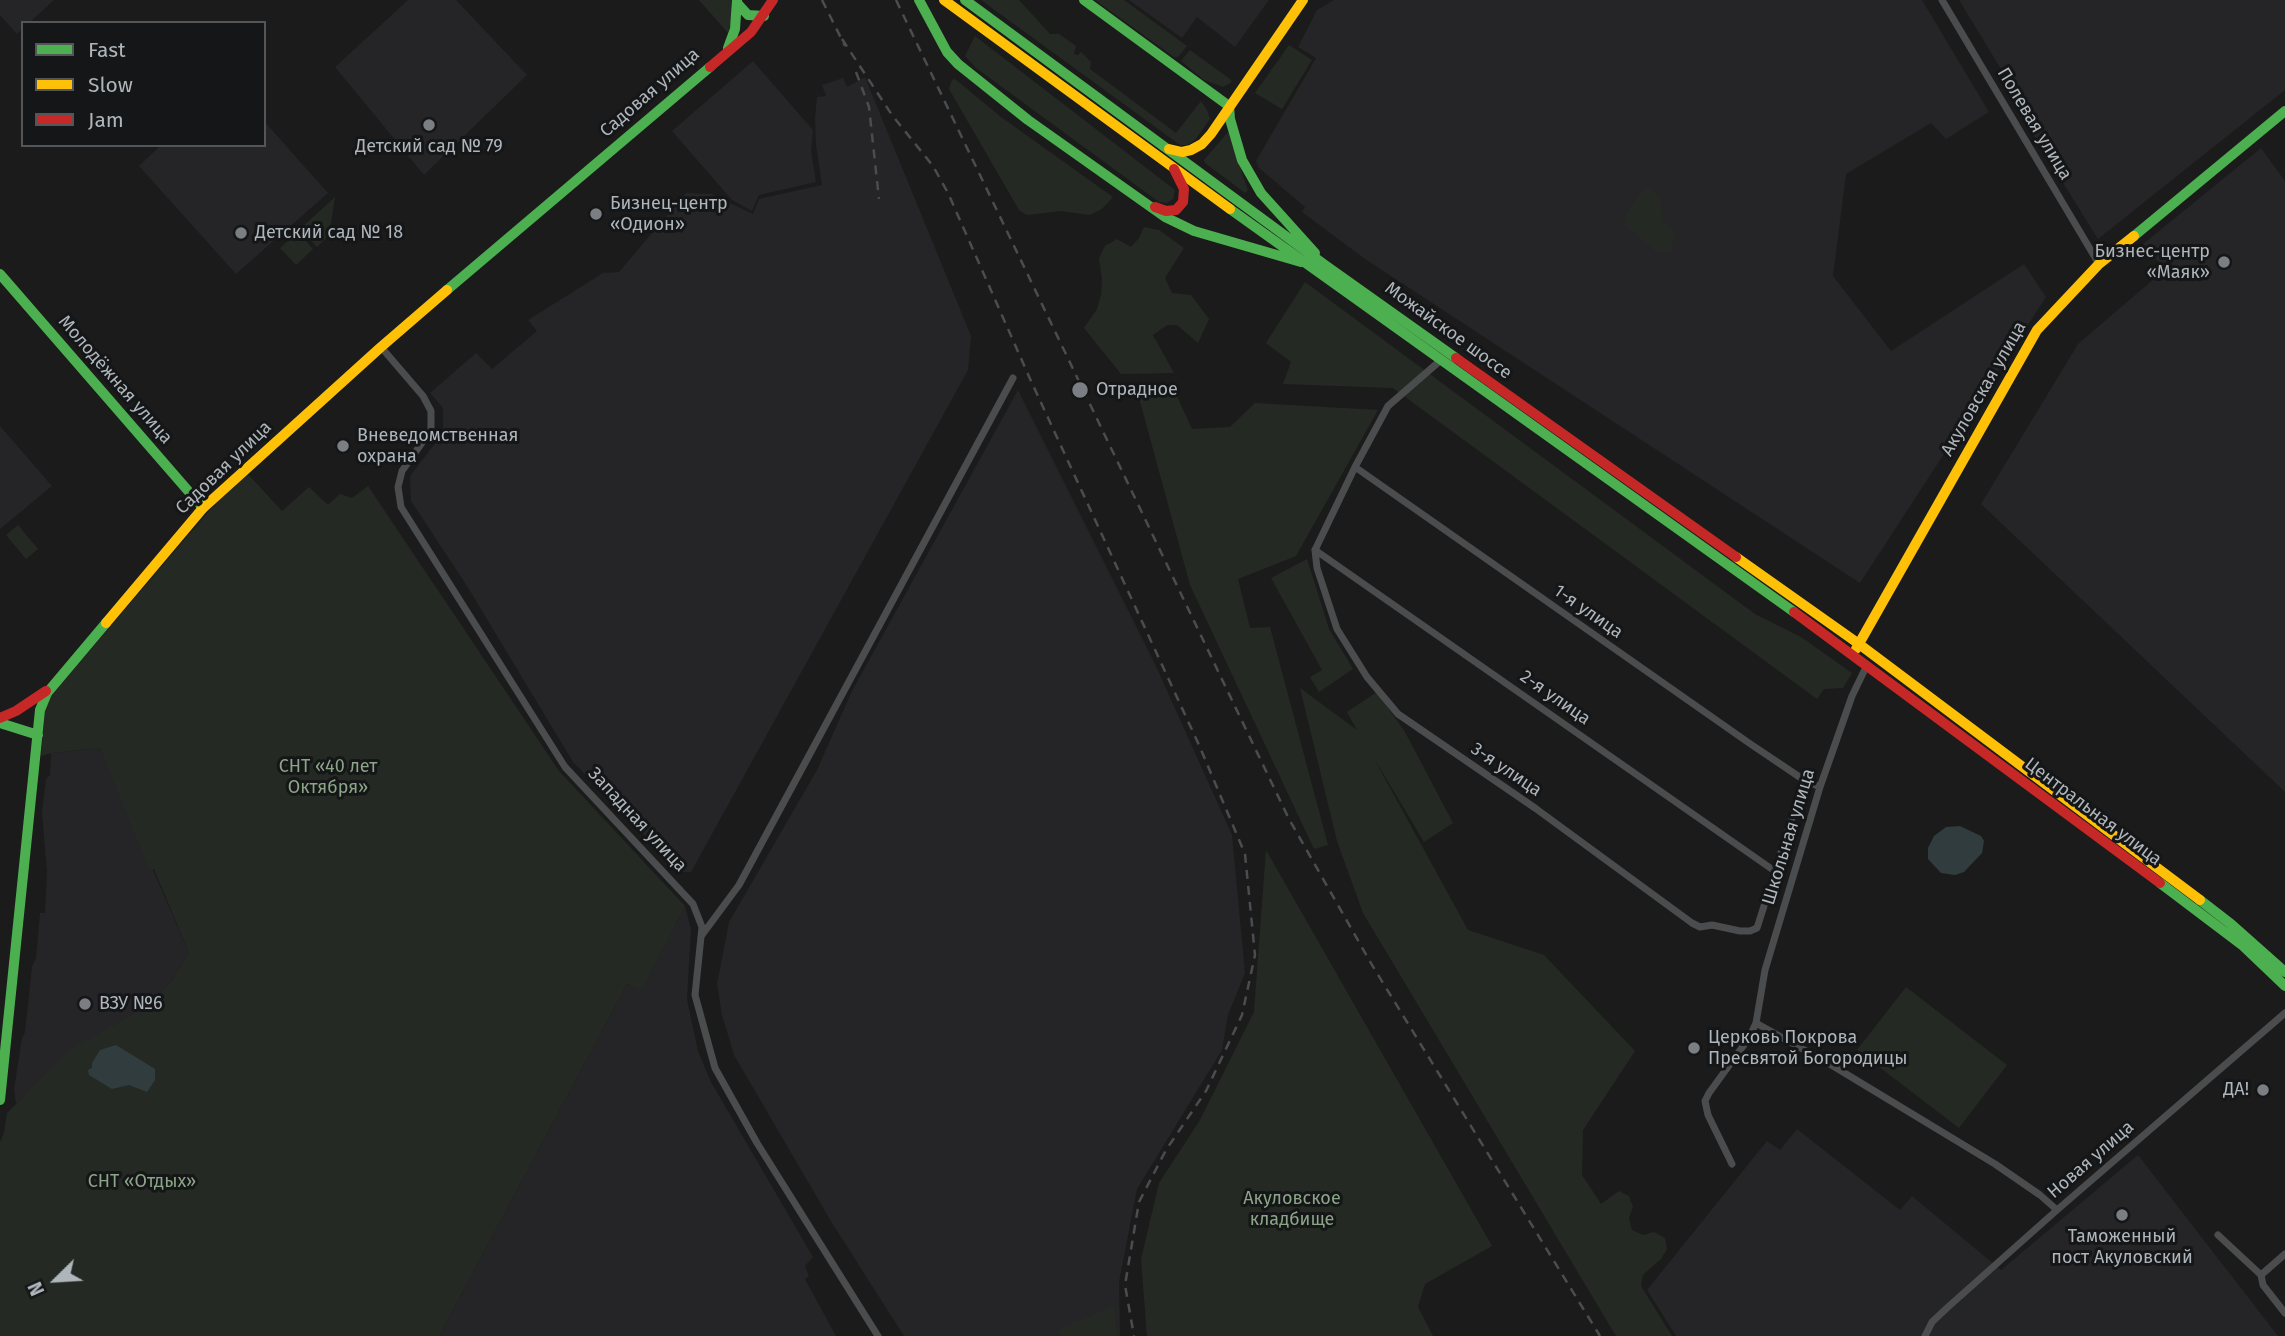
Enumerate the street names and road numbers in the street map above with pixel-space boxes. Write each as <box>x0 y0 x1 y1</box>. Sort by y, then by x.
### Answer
street label: Садовая улица <box>596 44 704 142</box>
street label: Полевая улица <box>1992 64 2076 184</box>
street label: Можайское шоссе <box>1380 278 1516 384</box>
street label: Молодёжная улица <box>53 311 177 449</box>
street label: Акуловская улица <box>1937 318 2031 460</box>
street label: Садовая улица <box>172 417 276 519</box>
street label: 1-я улица <box>1549 580 1627 644</box>
street label: 2-я улица <box>1516 666 1594 730</box>
street label: 3-я улица <box>1466 738 1546 802</box>
street label: Центральная улица <box>2020 753 2166 871</box>
street label: Западная улица <box>583 763 691 877</box>
street label: Школьная улица <box>1758 766 1820 908</box>
street label: Новая улица <box>2043 1117 2139 1203</box>

